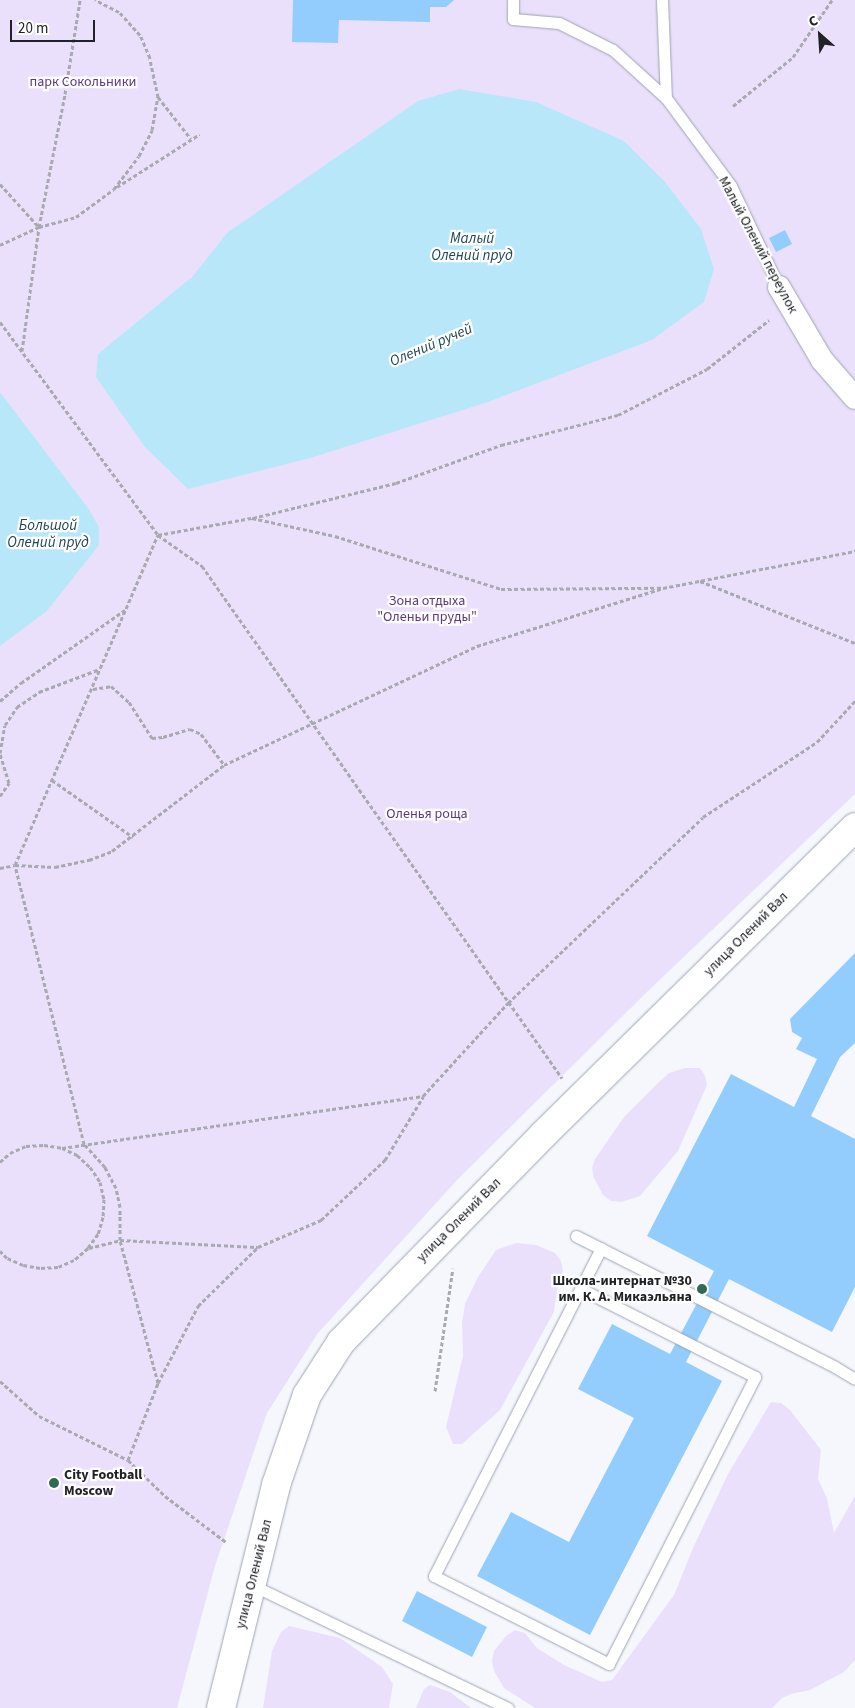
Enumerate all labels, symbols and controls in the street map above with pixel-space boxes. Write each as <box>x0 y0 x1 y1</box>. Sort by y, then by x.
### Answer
scale bar <box>12 10 98 42</box>
north arrow <box>795 10 845 60</box>
text: С <box>805 11 821 32</box>
text: 20 m <box>18 18 48 39</box>
park label: парк Сокольники <box>29 74 137 90</box>
street label: Малый Олений переулок <box>715 174 801 316</box>
water label: Малый Олений пруд <box>431 229 513 264</box>
water label: Олений ручей <box>387 320 475 370</box>
water label: Большой Олений пруд <box>7 516 89 551</box>
park label: Зона отдыха "Оленьи пруды" <box>377 593 477 626</box>
park label: Оленья роща <box>386 806 468 822</box>
street label: улица Олений Вал <box>700 888 792 980</box>
street label: улица Олений Вал <box>413 1174 505 1266</box>
place label: Школа-интернат №30 им. К. А. Микаэльяна <box>553 1273 692 1305</box>
marker: Школа-интернат №30 им. К. А. Микаэльяна <box>696 1283 708 1295</box>
place label: City Football Moscow <box>64 1467 142 1500</box>
marker: City Football Moscow <box>48 1477 60 1489</box>
street label: улица Олений Вал <box>232 1517 276 1631</box>

